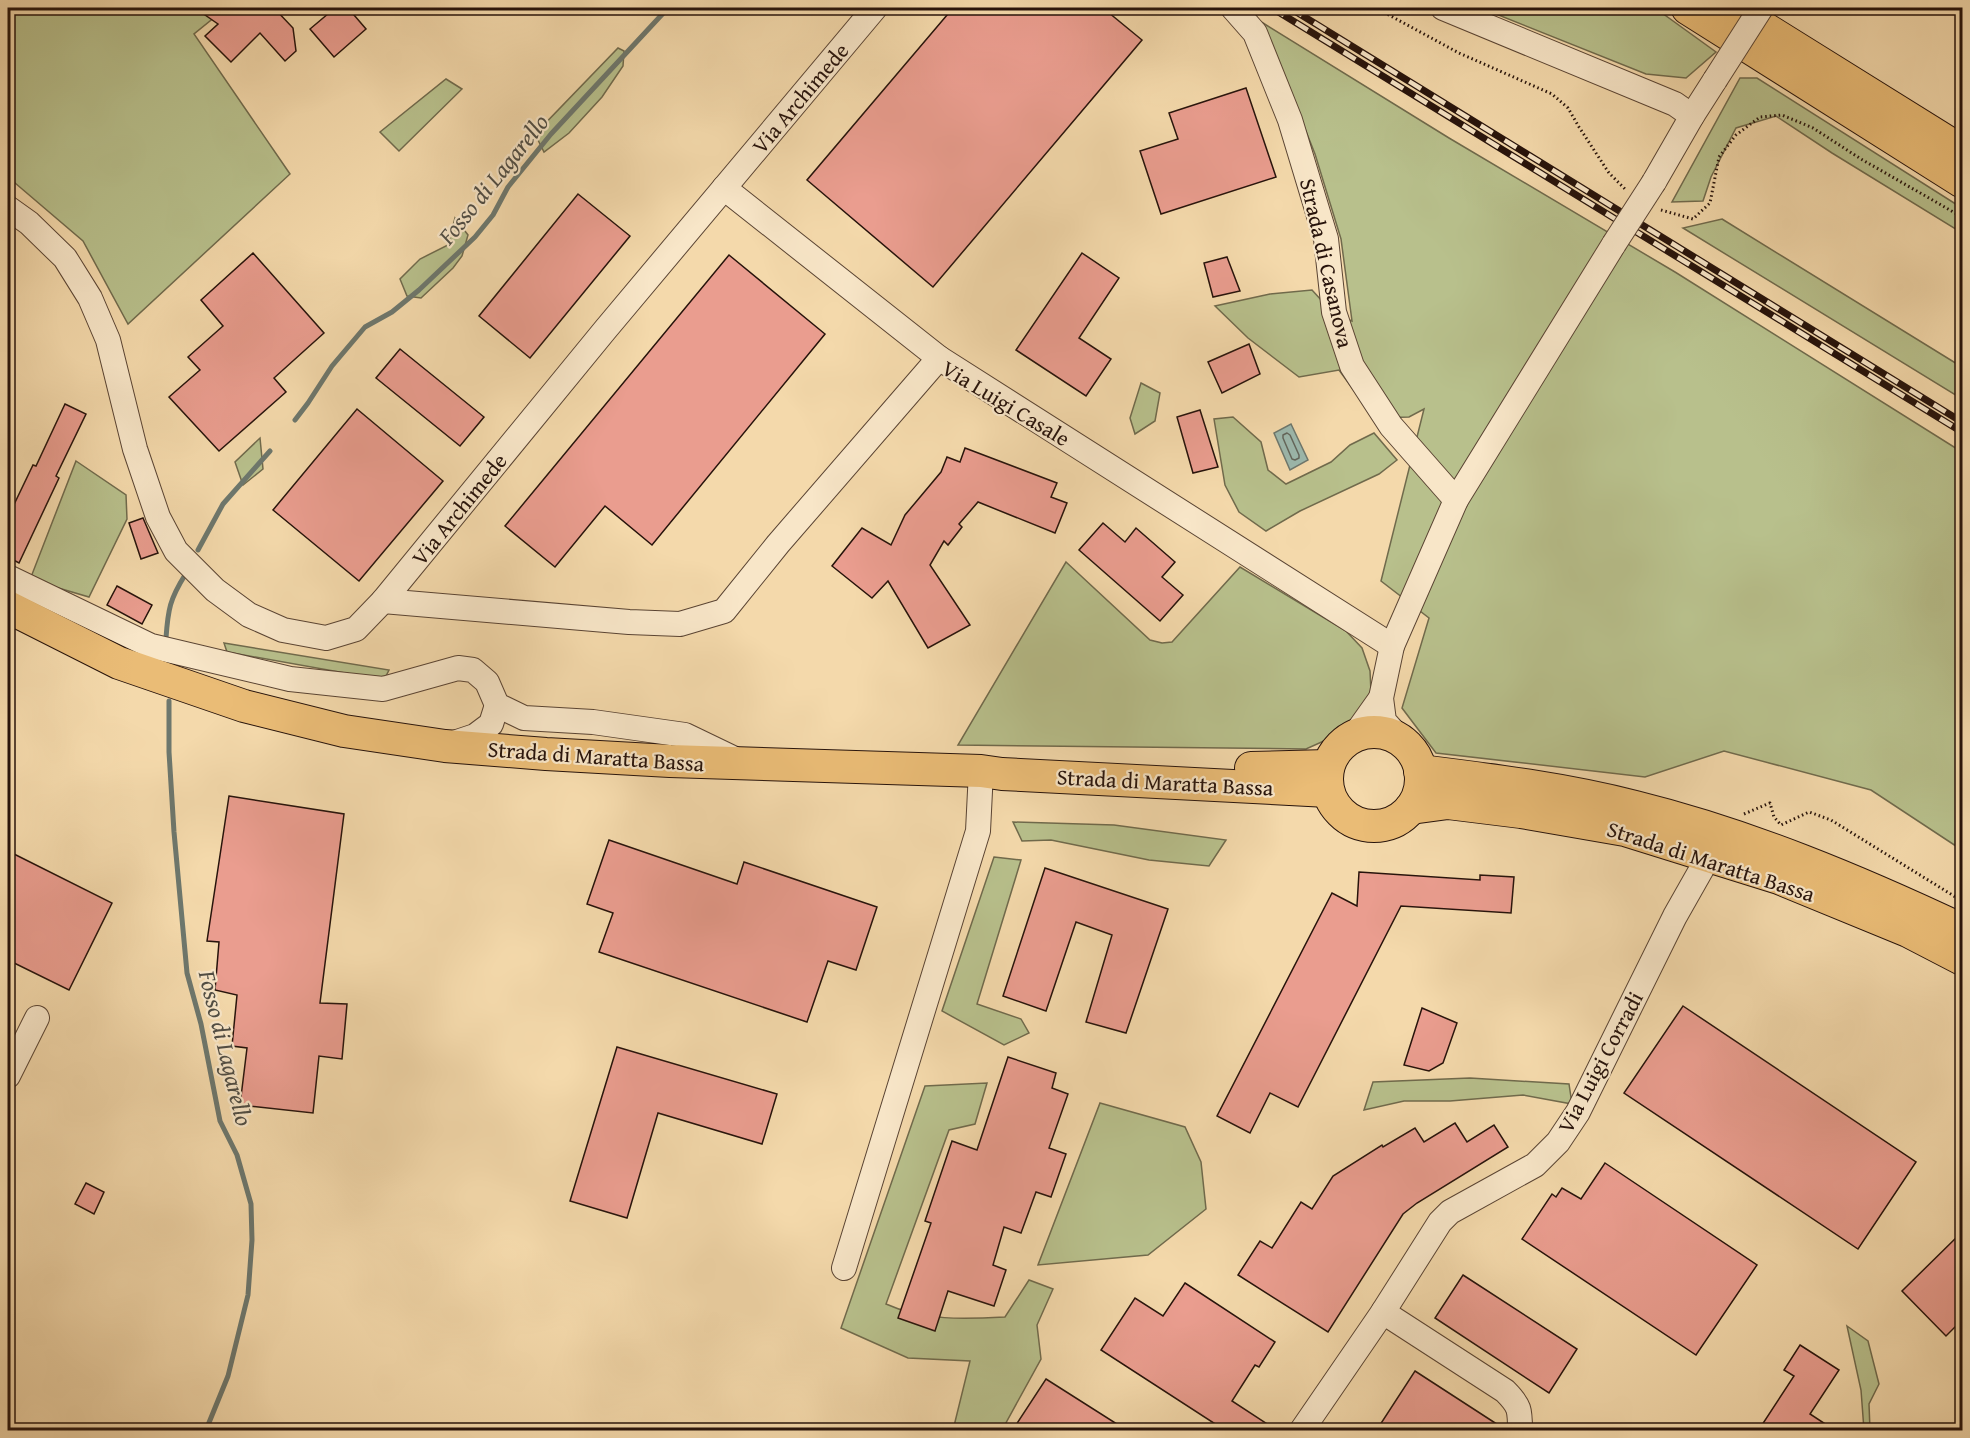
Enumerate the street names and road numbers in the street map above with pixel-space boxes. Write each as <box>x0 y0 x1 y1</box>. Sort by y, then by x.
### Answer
street label: Via Archimede <box>744 36 856 160</box>
street label: Strada di Casanova <box>1292 175 1362 351</box>
street label: Via Luigi Casale <box>936 352 1076 454</box>
street label: Via Archimede <box>404 446 514 572</box>
street label: Strada di Maratta Bassa <box>487 732 706 780</box>
street label: Strada di Maratta Bassa <box>1056 760 1275 804</box>
street label: Strada di Maratta Bassa <box>1603 812 1820 910</box>
street label: Via Luigi Corradi <box>1549 986 1651 1138</box>

